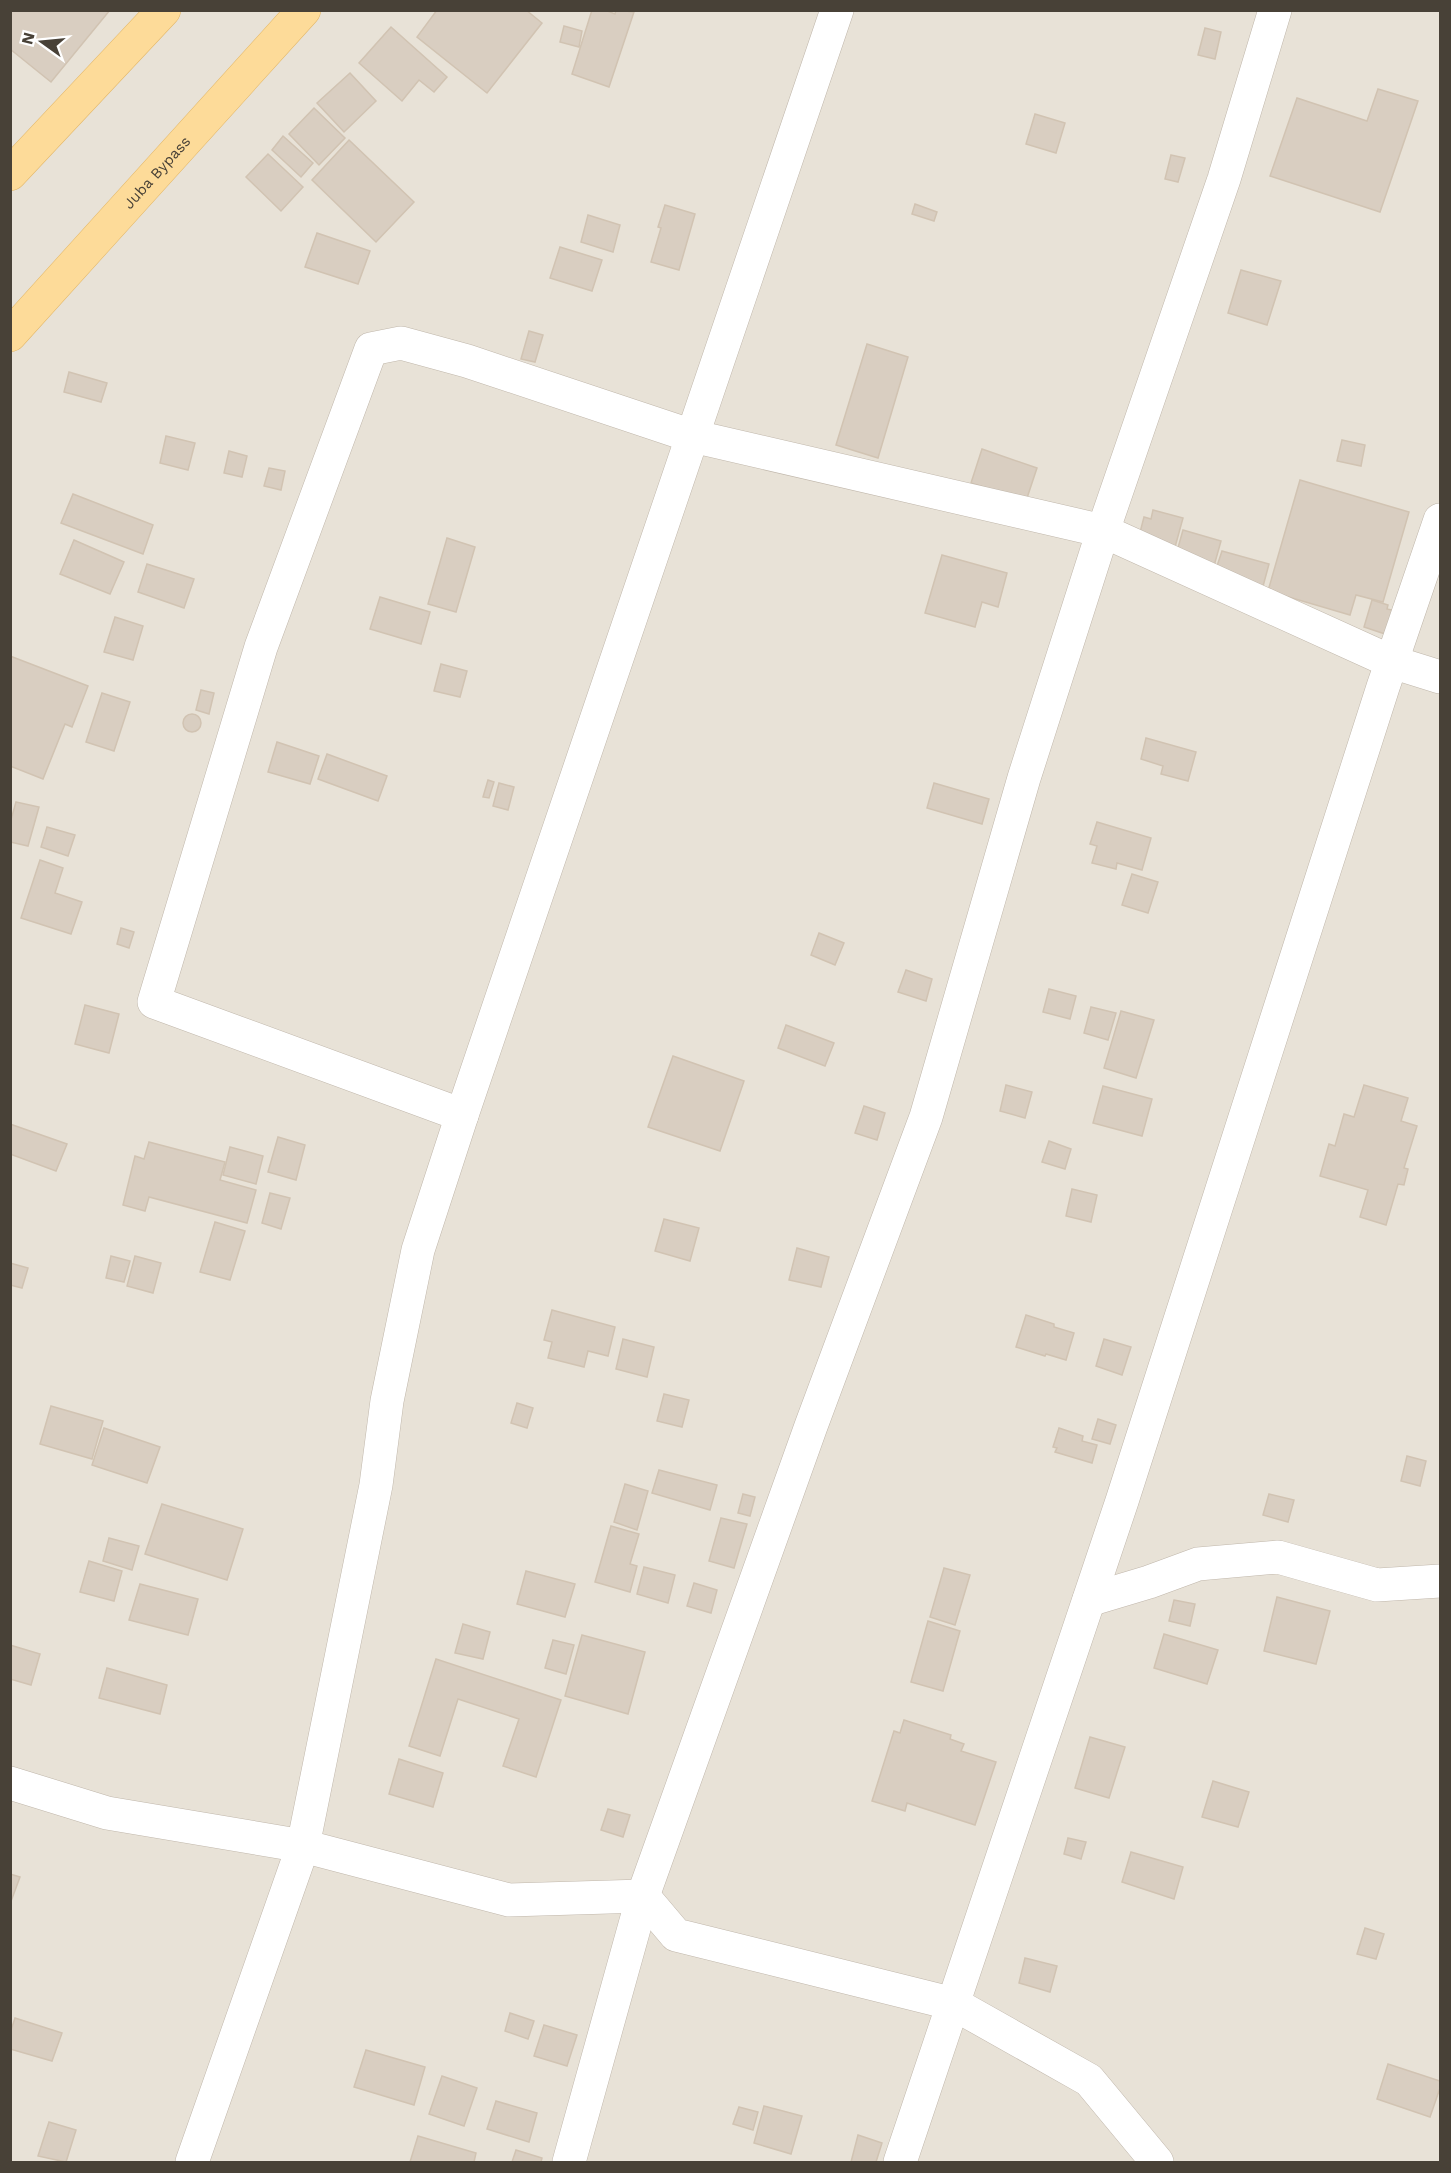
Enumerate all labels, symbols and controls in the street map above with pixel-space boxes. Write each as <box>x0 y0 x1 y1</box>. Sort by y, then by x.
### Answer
north arrow <box>12 12 72 72</box>
text: N <box>17 30 39 46</box>
street label: Juba Bypass <box>120 133 194 213</box>

